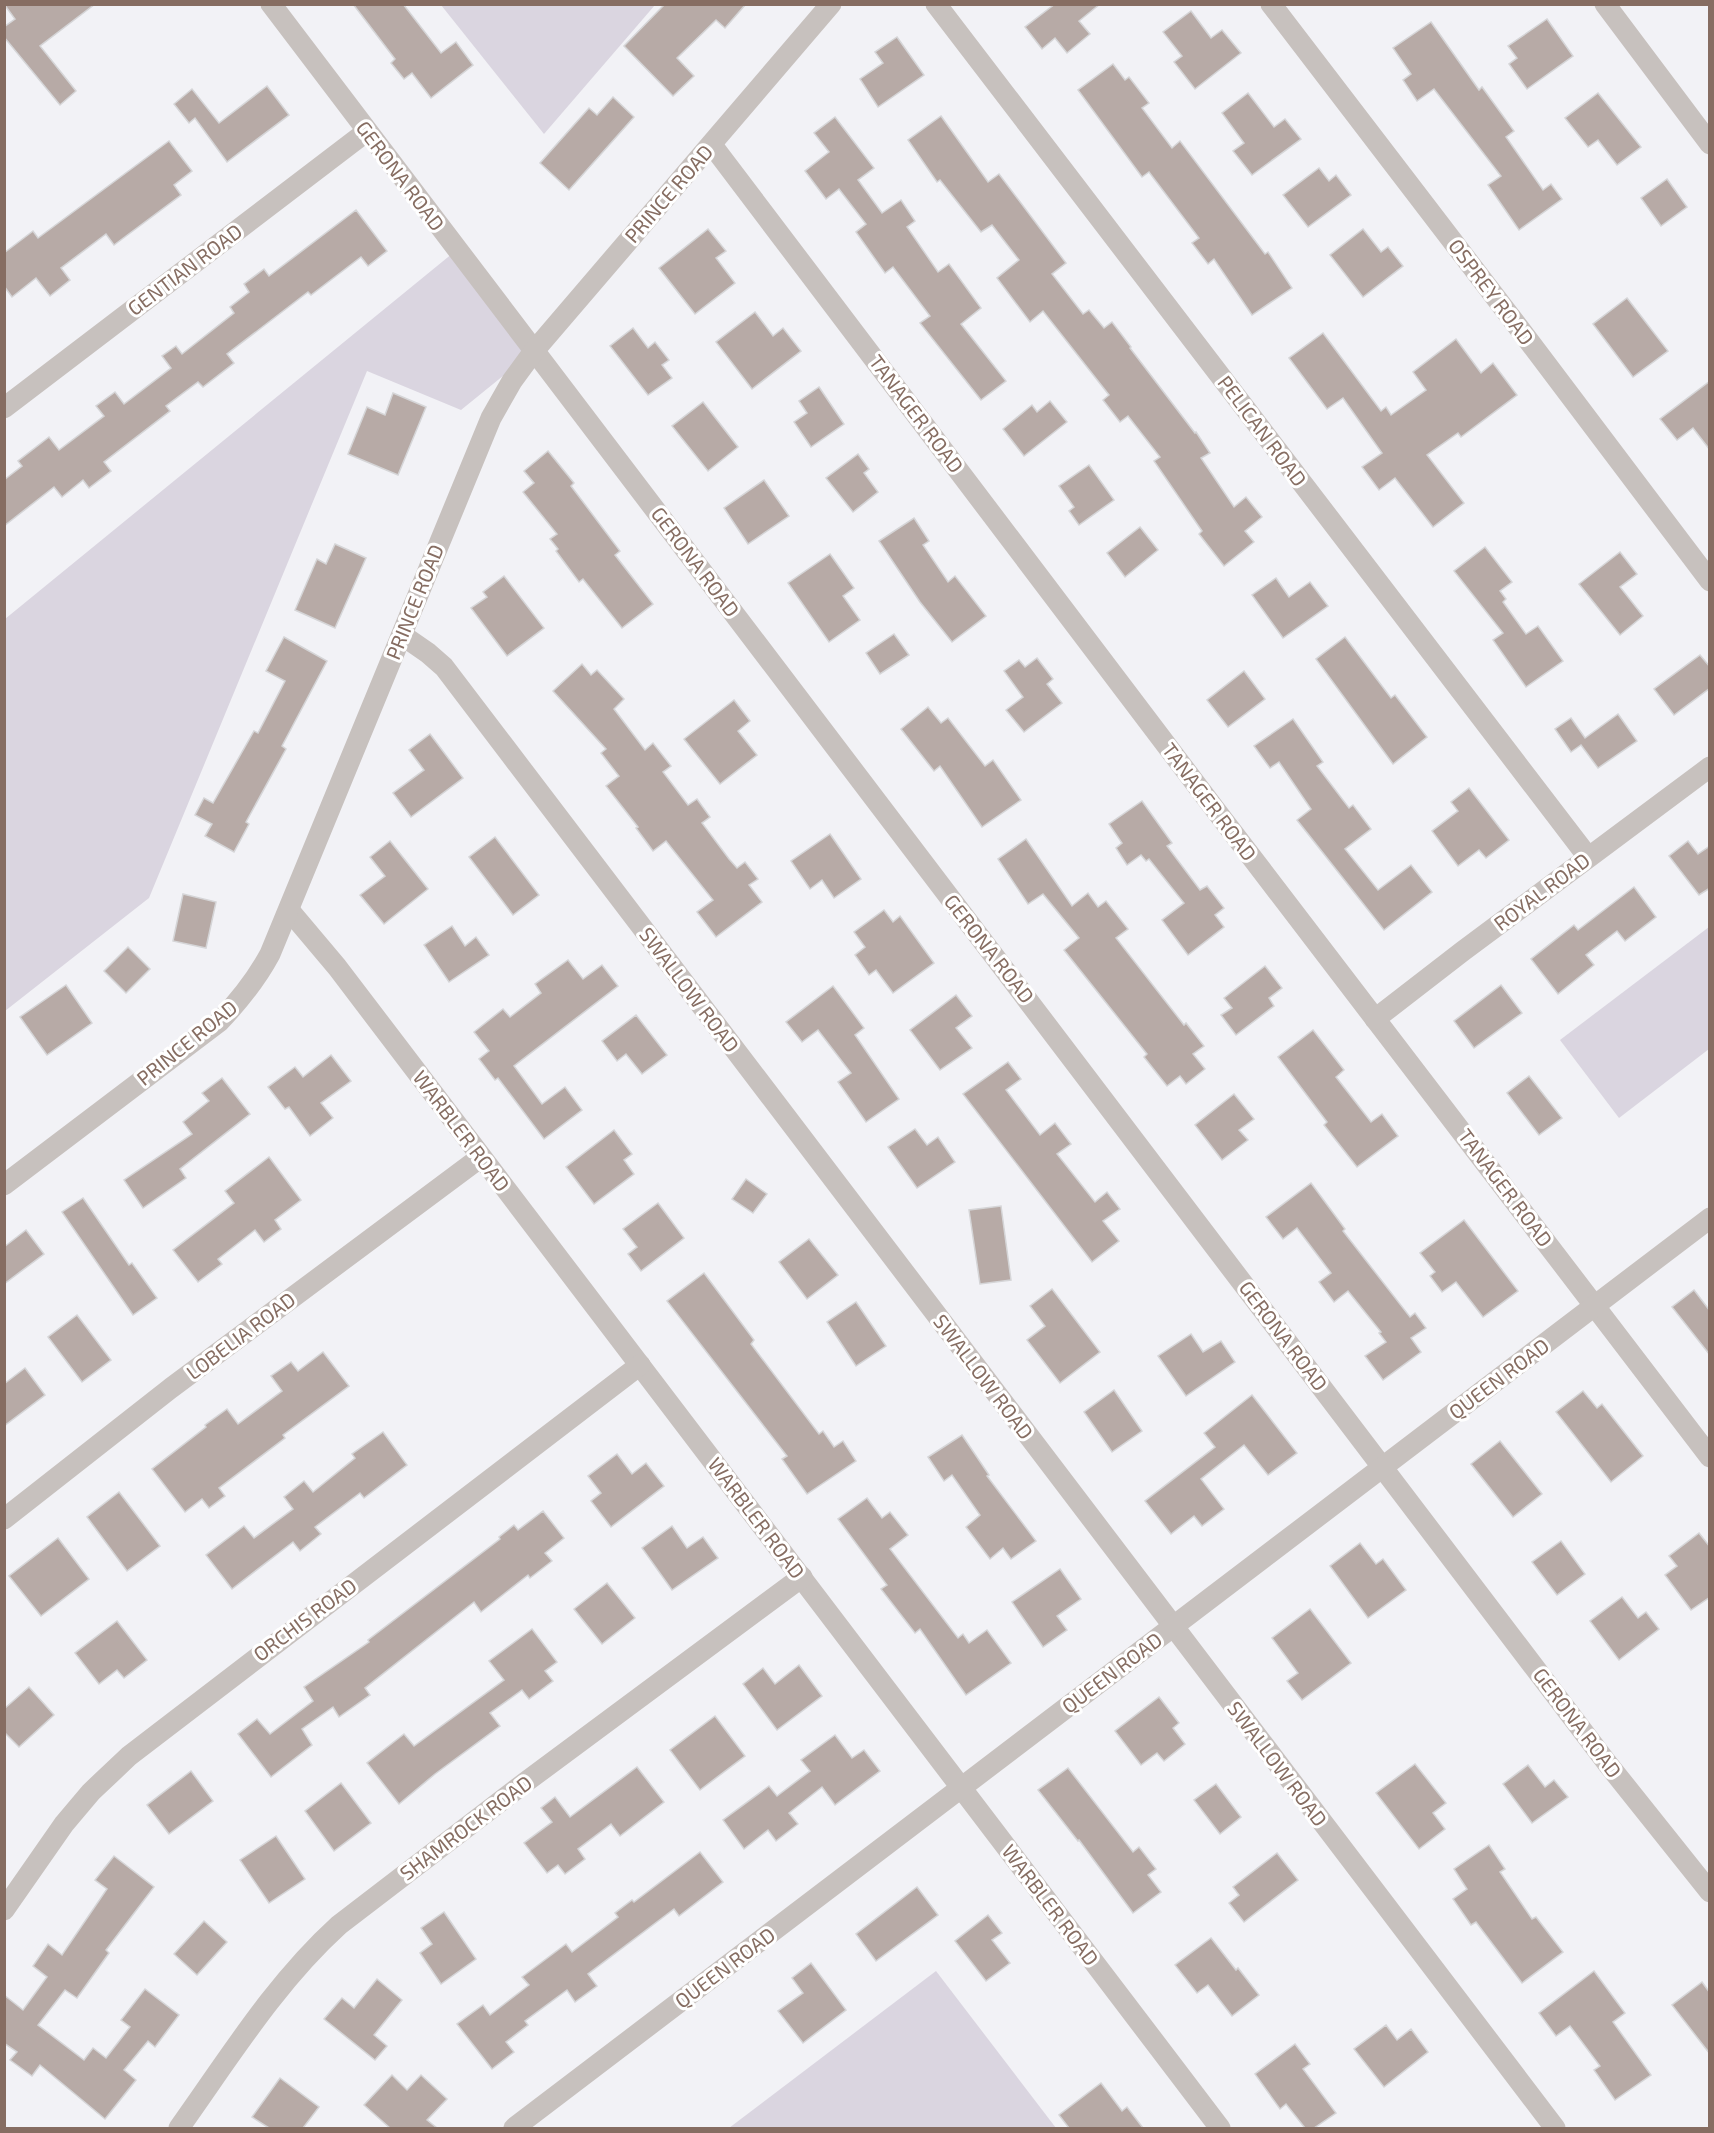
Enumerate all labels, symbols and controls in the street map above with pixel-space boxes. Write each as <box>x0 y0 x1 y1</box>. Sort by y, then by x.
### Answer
street label: GERONA ROAD <box>352 116 450 235</box>
street label: PRINCE ROAD <box>619 139 717 247</box>
street label: GENTIAN ROAD <box>122 218 246 320</box>
street label: OSPREY ROAD <box>1444 234 1539 349</box>
street label: TANAGER ROAD <box>865 350 969 477</box>
street label: PELICAN ROAD <box>1213 370 1312 490</box>
street label: GERONA ROAD <box>647 502 745 621</box>
street label: PRINCE ROAD <box>380 541 448 663</box>
street label: TANAGER ROAD <box>1158 738 1262 865</box>
street label: ROYAL ROAD <box>1489 847 1594 935</box>
street label: GERONA ROAD <box>940 889 1040 1008</box>
street label: SWALLOW ROAD <box>635 922 745 1057</box>
street label: PRINCE ROAD <box>131 995 241 1090</box>
street label: WARBLER ROAD <box>408 1065 515 1196</box>
street label: TANAGER ROAD <box>1454 1124 1558 1251</box>
street label: GERONA ROAD <box>1235 1276 1333 1395</box>
street label: LOBELIA ROAD <box>181 1286 300 1384</box>
street label: SWALLOW ROAD <box>929 1309 1039 1444</box>
street label: QUEEN ROAD <box>1444 1333 1553 1424</box>
street label: WARBLER ROAD <box>703 1452 810 1583</box>
street label: ORCHIS ROAD <box>248 1573 361 1666</box>
street label: QUEEN ROAD <box>1057 1627 1166 1718</box>
street label: GERONA ROAD <box>1529 1663 1627 1782</box>
street label: SWALLOW ROAD <box>1223 1696 1333 1831</box>
street label: SHAMROCK ROAD <box>395 1770 536 1885</box>
street label: WARBLER ROAD <box>997 1839 1104 1970</box>
street label: QUEEN ROAD <box>670 1922 779 2013</box>

